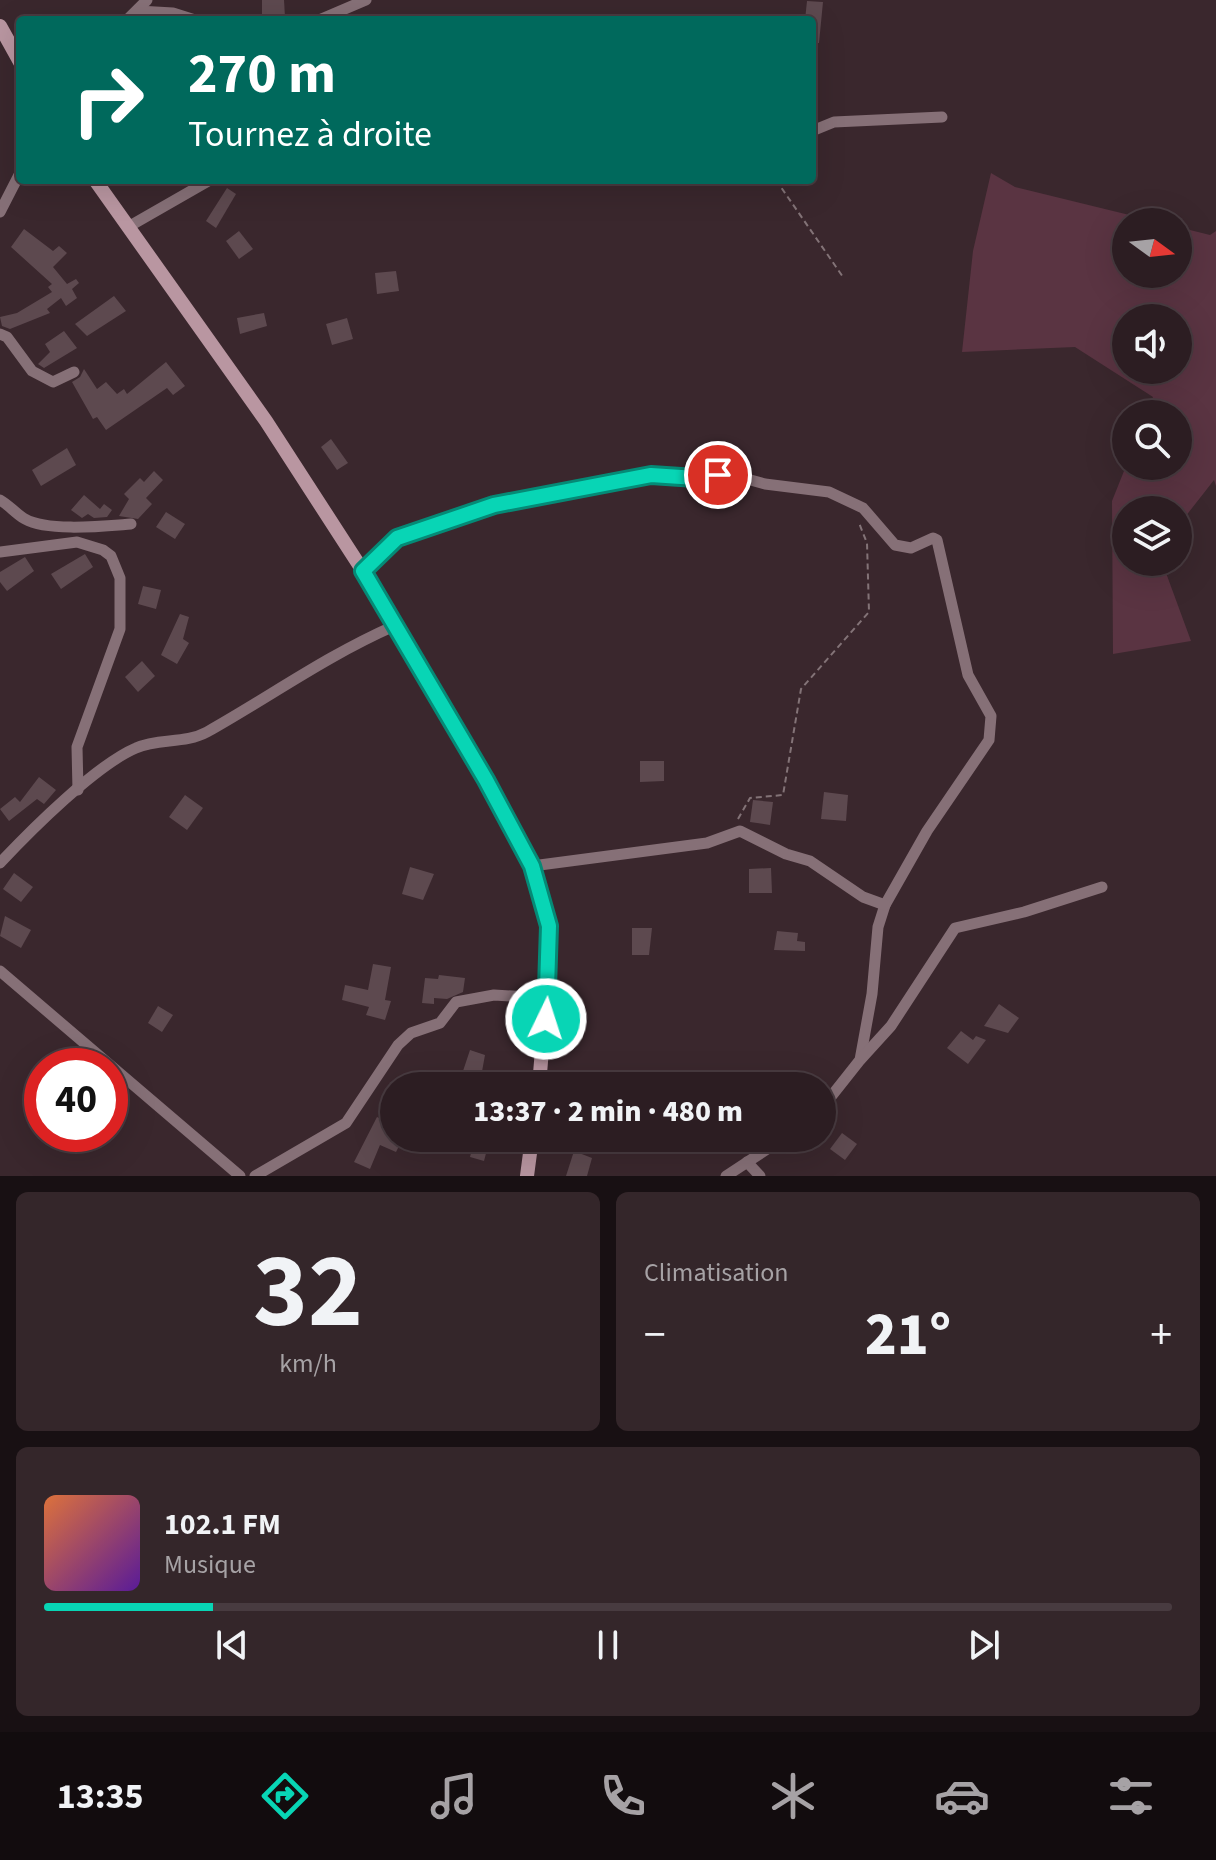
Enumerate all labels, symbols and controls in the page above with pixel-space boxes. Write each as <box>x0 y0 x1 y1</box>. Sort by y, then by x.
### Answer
text: 270 m <box>188 35 336 114</box>
icon: right <box>56 48 160 152</box>
text: Tournez à droite <box>188 109 432 160</box>
north arrow <box>1112 208 1192 288</box>
map controls <box>1112 208 1192 576</box>
button: sound <box>1112 304 1192 384</box>
button: search <box>1112 400 1192 480</box>
pin <box>684 441 752 509</box>
icon: arrive <box>696 453 740 497</box>
button: layers <box>1112 496 1192 576</box>
position arrow <box>504 977 588 1061</box>
speed limit sign: 40 <box>24 1048 128 1152</box>
text: 13:37 · 2 min · 480 m <box>473 1090 743 1133</box>
text: 32 <box>253 1219 363 1367</box>
text: Climatisation <box>644 1254 789 1291</box>
text: 21° <box>865 1293 951 1378</box>
text: − <box>644 1304 666 1367</box>
text: + <box>1150 1304 1172 1367</box>
text: km/h <box>279 1345 337 1382</box>
text: 102.1 FM <box>164 1503 281 1546</box>
text: Musique <box>164 1546 256 1583</box>
icon: previous <box>210 1623 254 1667</box>
icon: pause <box>586 1623 630 1667</box>
icon: next <box>962 1623 1006 1667</box>
icon: directions <box>257 1768 313 1824</box>
icon: music <box>426 1768 482 1824</box>
icon: phone <box>595 1768 651 1824</box>
icon: climate <box>765 1768 821 1824</box>
icon: car <box>934 1768 990 1824</box>
icon: filters <box>1103 1768 1159 1824</box>
text: 13:35 <box>57 1771 143 1822</box>

